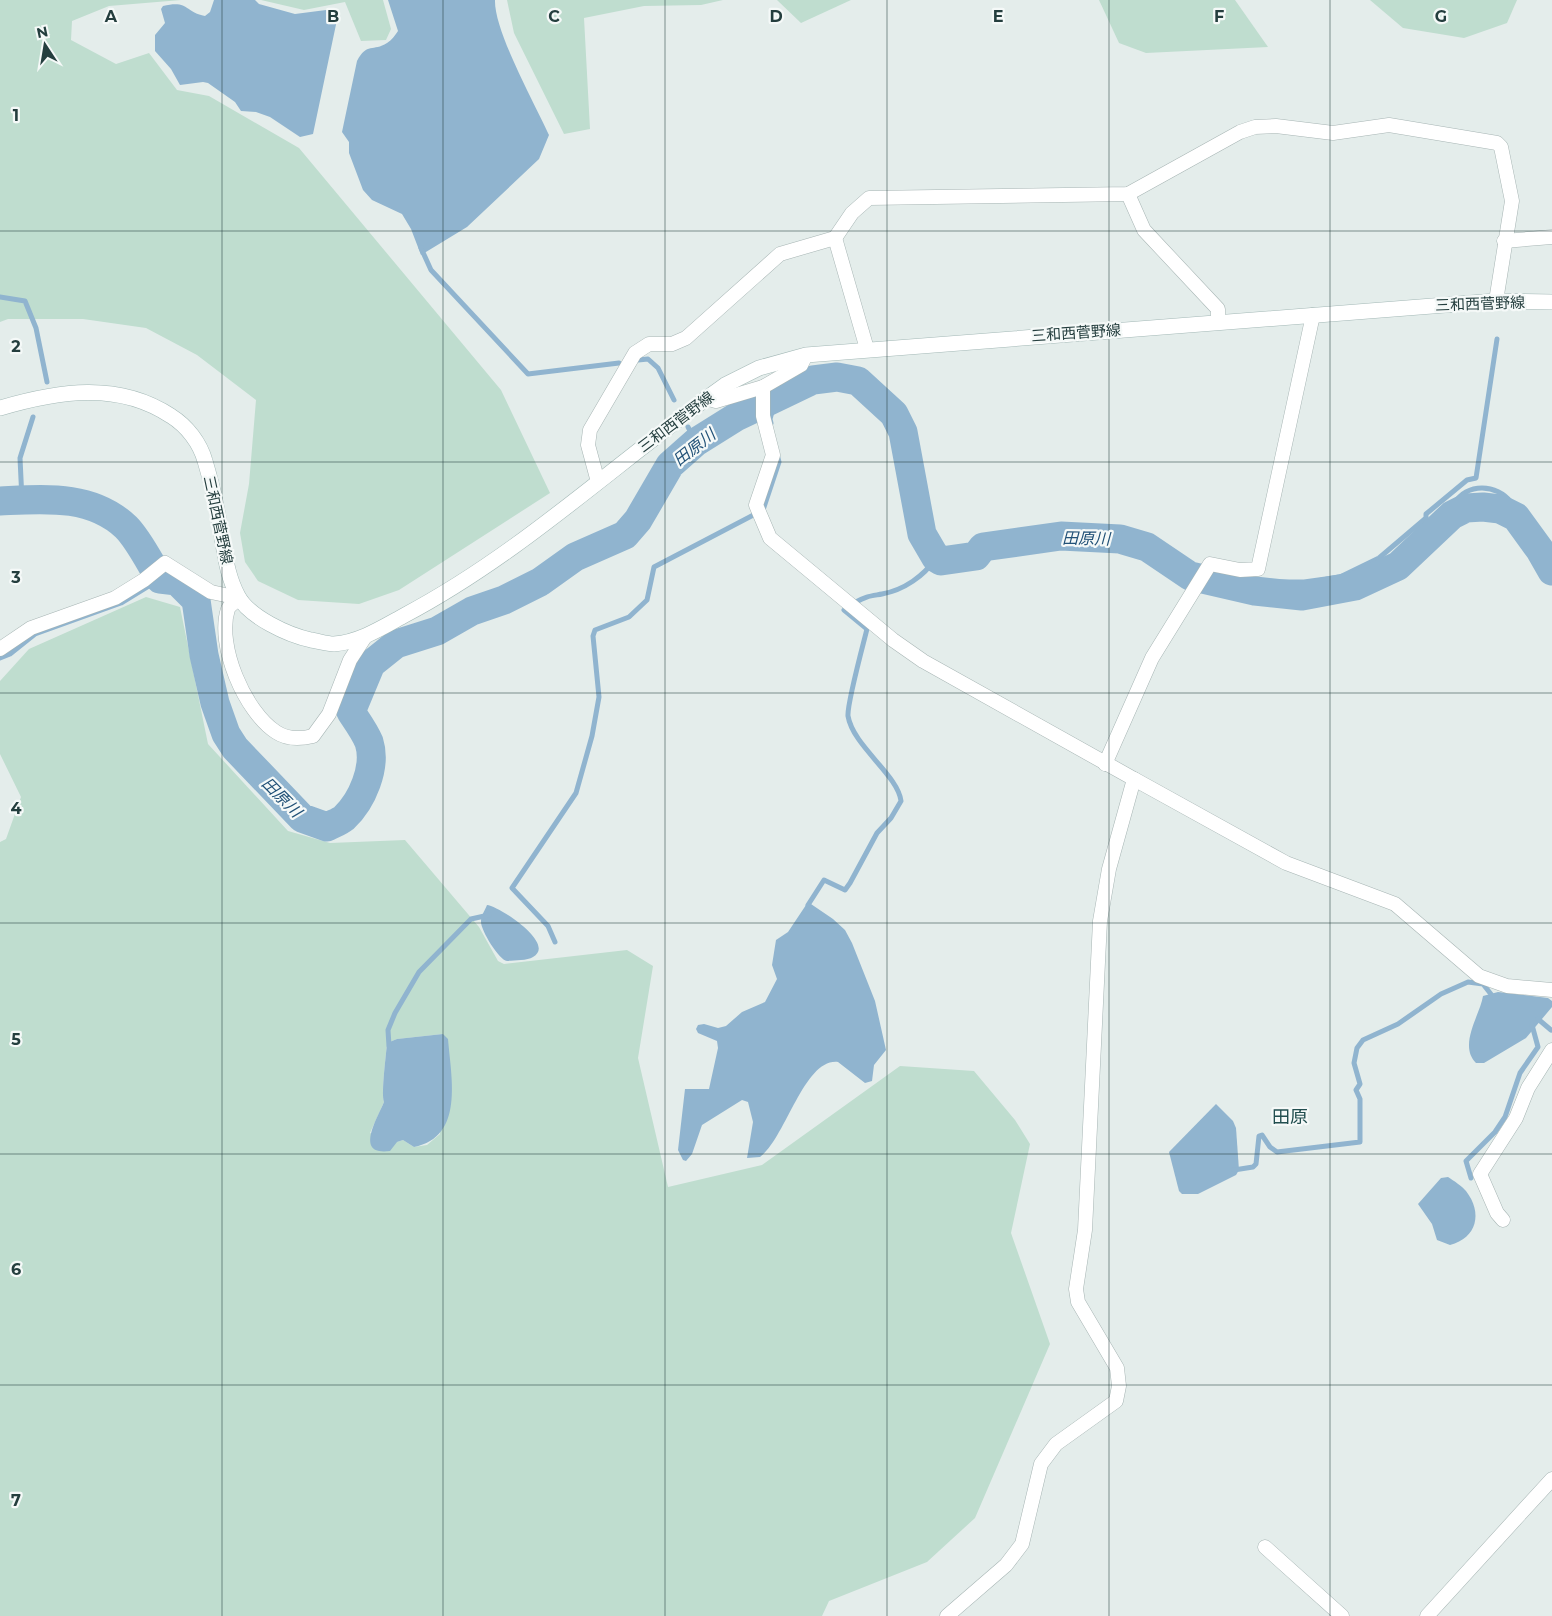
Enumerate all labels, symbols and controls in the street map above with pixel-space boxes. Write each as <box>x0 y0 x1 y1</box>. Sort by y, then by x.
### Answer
text: A <box>104 7 118 26</box>
text: B <box>327 7 339 26</box>
text: C <box>548 7 560 26</box>
text: D <box>769 7 783 26</box>
text: E <box>993 7 1003 26</box>
text: F <box>1214 7 1224 26</box>
text: G <box>1435 7 1447 26</box>
north arrow <box>20 20 70 70</box>
text: N <box>35 22 50 42</box>
text: 1 <box>13 106 19 125</box>
street label: 三和西菅野線 <box>1435 292 1525 315</box>
street label: 三和西菅野線 <box>1030 320 1122 345</box>
text: 2 <box>11 337 21 356</box>
street label: 三和西菅野線 <box>634 387 717 456</box>
water label: 田原川 <box>670 424 721 470</box>
street label: 三和西菅野線 <box>200 474 237 566</box>
water label: 田原川 <box>1062 529 1112 548</box>
text: 3 <box>10 568 21 587</box>
water label: 田原川 <box>258 774 307 822</box>
text: 4 <box>10 799 22 818</box>
text: 5 <box>11 1030 21 1049</box>
district label: 田原 <box>1272 1106 1308 1128</box>
text: 6 <box>11 1260 21 1279</box>
text: 7 <box>11 1491 21 1510</box>

